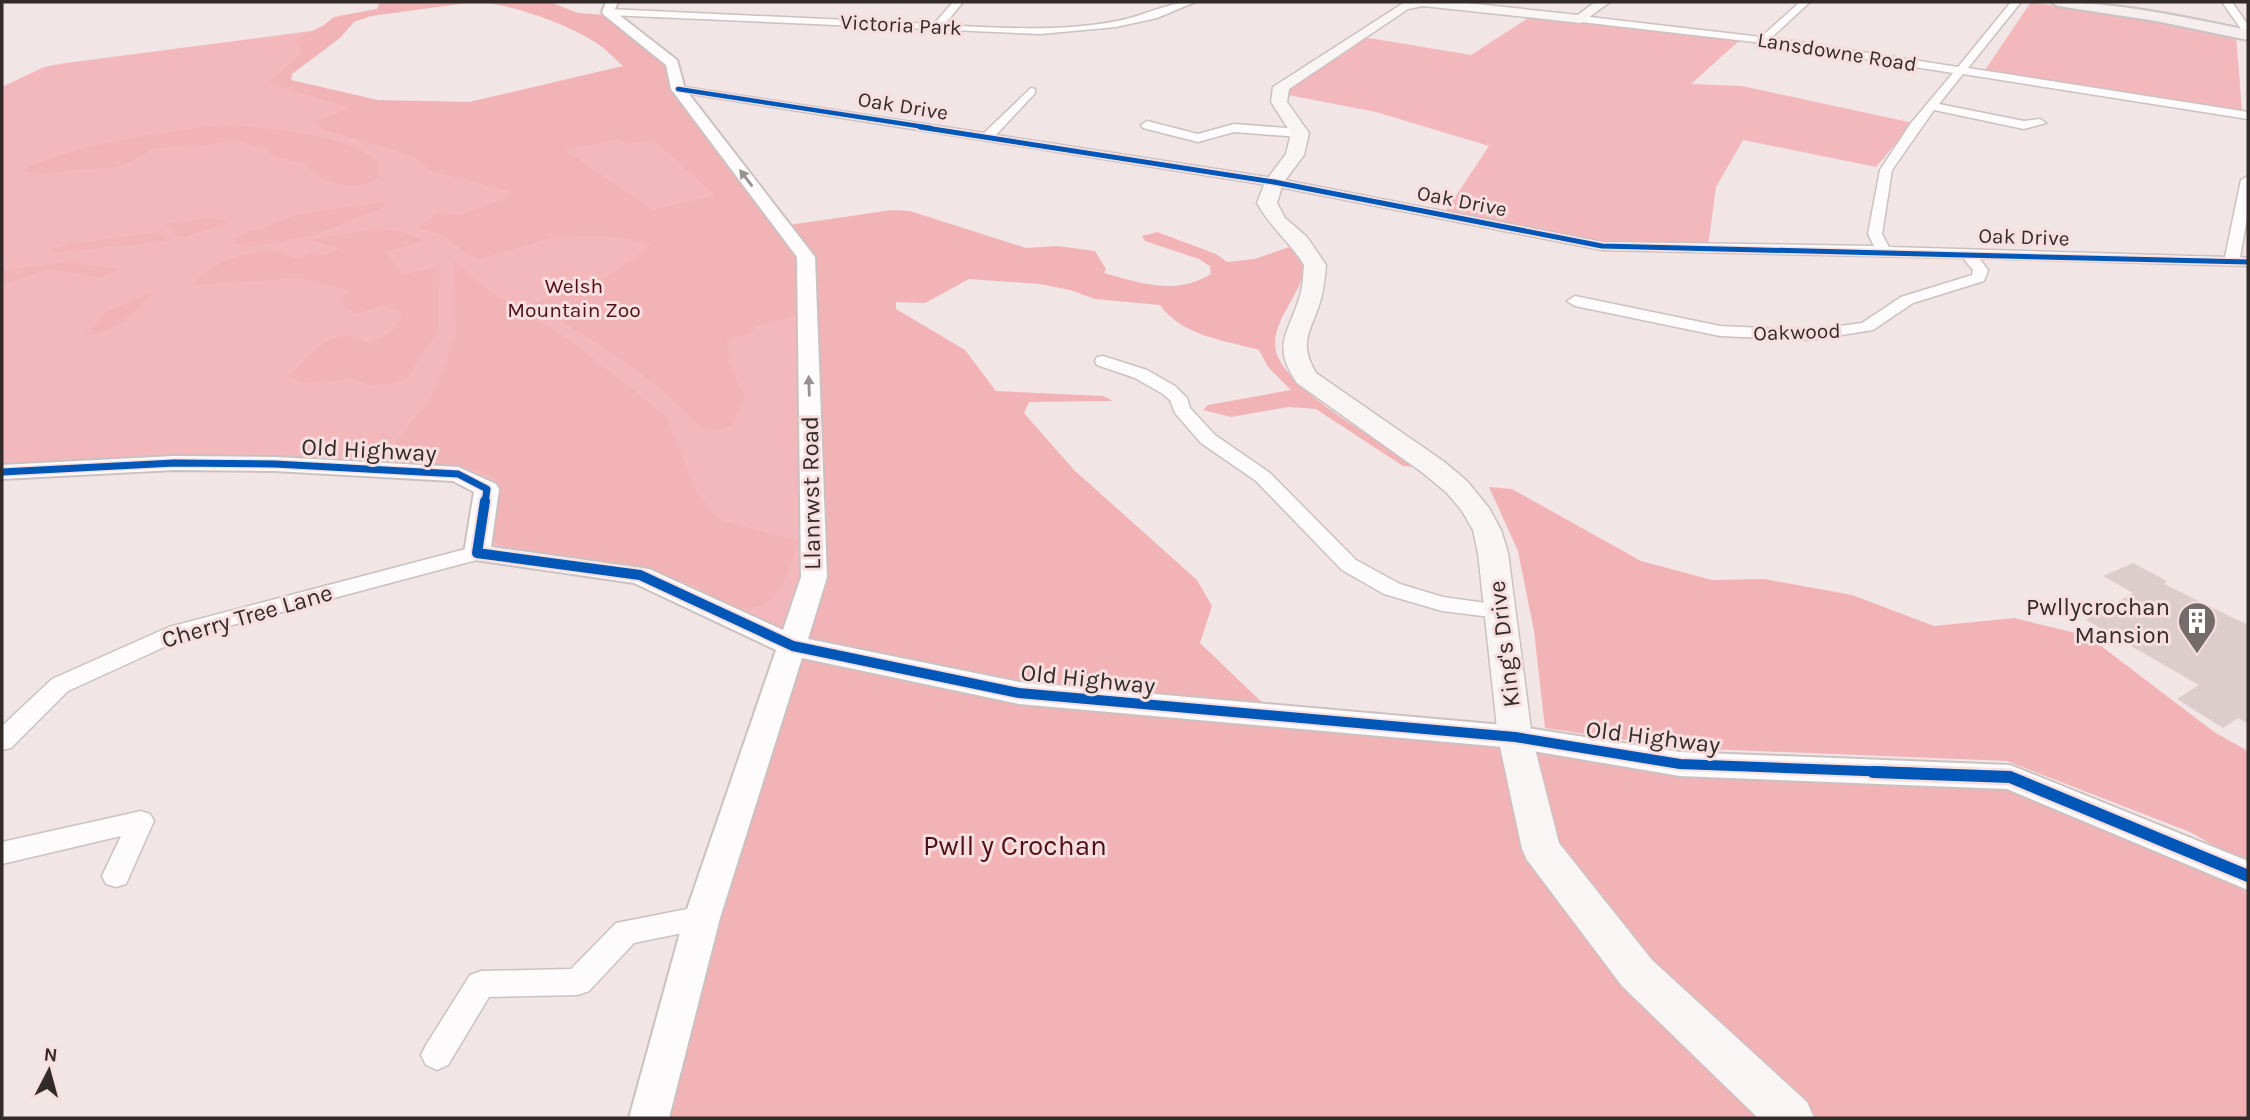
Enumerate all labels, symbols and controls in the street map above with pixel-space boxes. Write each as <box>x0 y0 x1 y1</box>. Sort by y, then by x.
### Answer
street label: Victoria Park <box>840 10 962 40</box>
street label: Lansdowne Road <box>1756 28 1918 76</box>
street label: Oak Drive <box>856 87 950 125</box>
one-way arrow <box>739 169 753 188</box>
street label: Oak Drive <box>1415 181 1509 221</box>
street label: Oak Drive <box>1978 223 2070 251</box>
park label: Welsh Mountain Zoo <box>507 274 641 322</box>
street label: Oakwood <box>1753 318 1841 346</box>
one-way arrow <box>803 374 815 396</box>
street label: Llanrwst Road <box>796 416 826 570</box>
street label: Old Highway <box>301 432 437 468</box>
street label: Cherry Tree Lane <box>158 578 336 654</box>
street label: King's Drive <box>1482 579 1526 709</box>
place label: Pwllycrochan Mansion <box>2026 593 2170 649</box>
building icon: Pwllycrochan Mansion <box>2176 600 2218 655</box>
street label: Old Highway <box>1019 658 1157 700</box>
street label: Old Highway <box>1584 715 1722 759</box>
park label: Pwll y Crochan <box>923 829 1107 862</box>
north arrow <box>14 1036 84 1106</box>
text: N <box>43 1043 59 1067</box>

